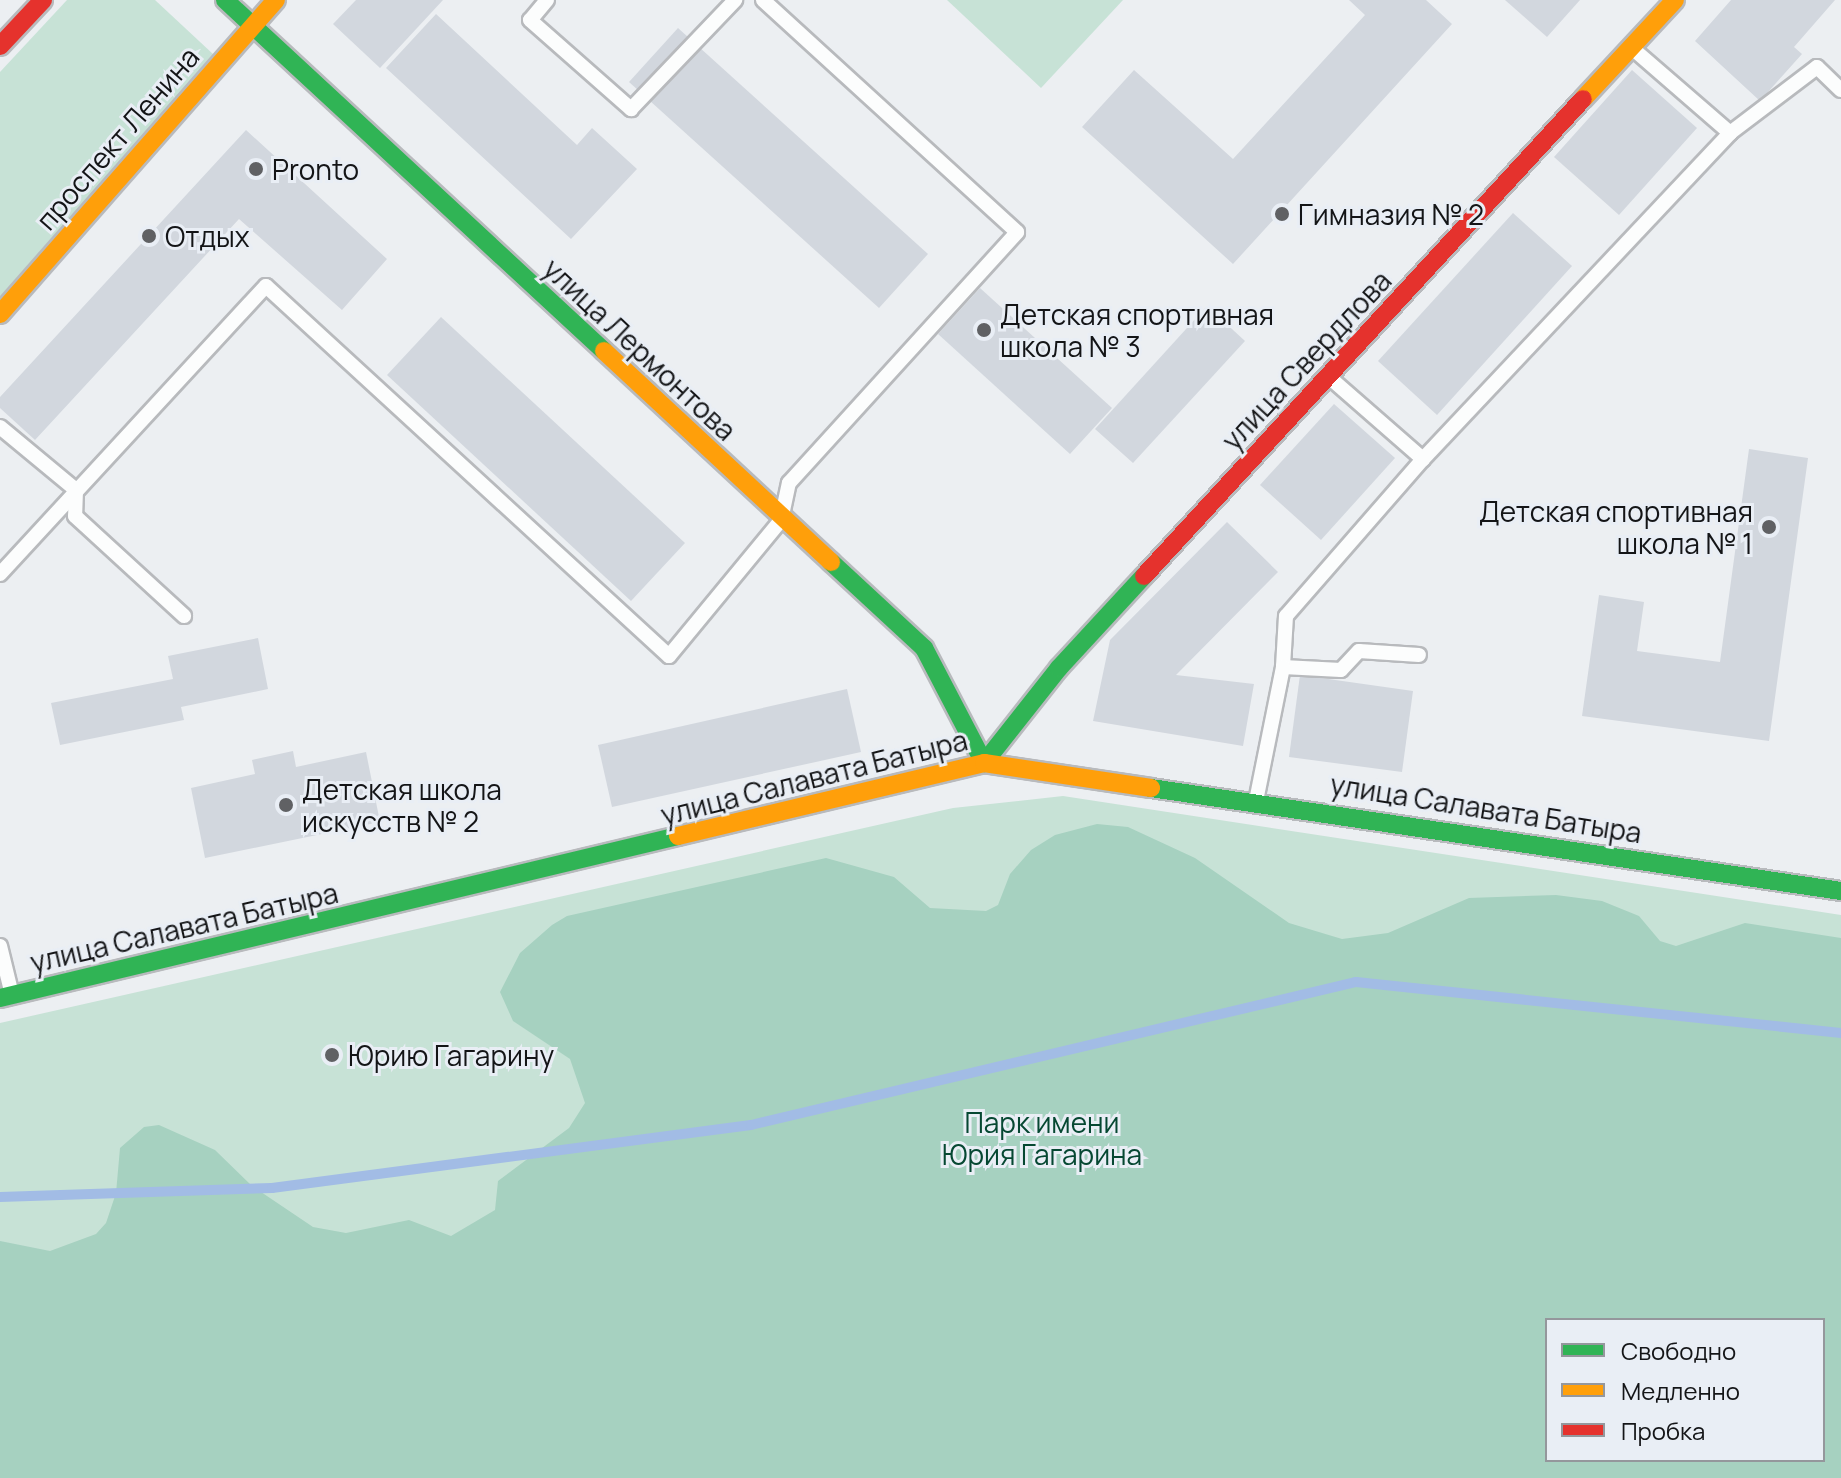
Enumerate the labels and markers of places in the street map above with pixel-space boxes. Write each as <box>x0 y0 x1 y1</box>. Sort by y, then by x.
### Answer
place label: Pronto <box>272 152 359 186</box>
marker: Pronto <box>247 160 265 178</box>
place label: Гимназия № 2 <box>1298 197 1484 231</box>
marker: Гимназия № 2 <box>1273 205 1291 223</box>
place label: Отдых <box>165 219 249 253</box>
marker: Отдых <box>140 227 158 245</box>
place label: Детская спортивная школа № 3 <box>1000 297 1274 363</box>
marker: Детская спортивная школа № 3 <box>975 321 993 339</box>
place label: Детская спортивная школа № 1 <box>1479 494 1753 560</box>
marker: Детская спортивная школа № 1 <box>1760 518 1778 536</box>
place label: Детская школа искусств № 2 <box>302 772 502 838</box>
marker: Детская школа искусств № 2 <box>277 796 295 814</box>
place label: Юрию Гагарину <box>348 1038 554 1072</box>
marker: Юрию Гагарину <box>323 1046 341 1064</box>

